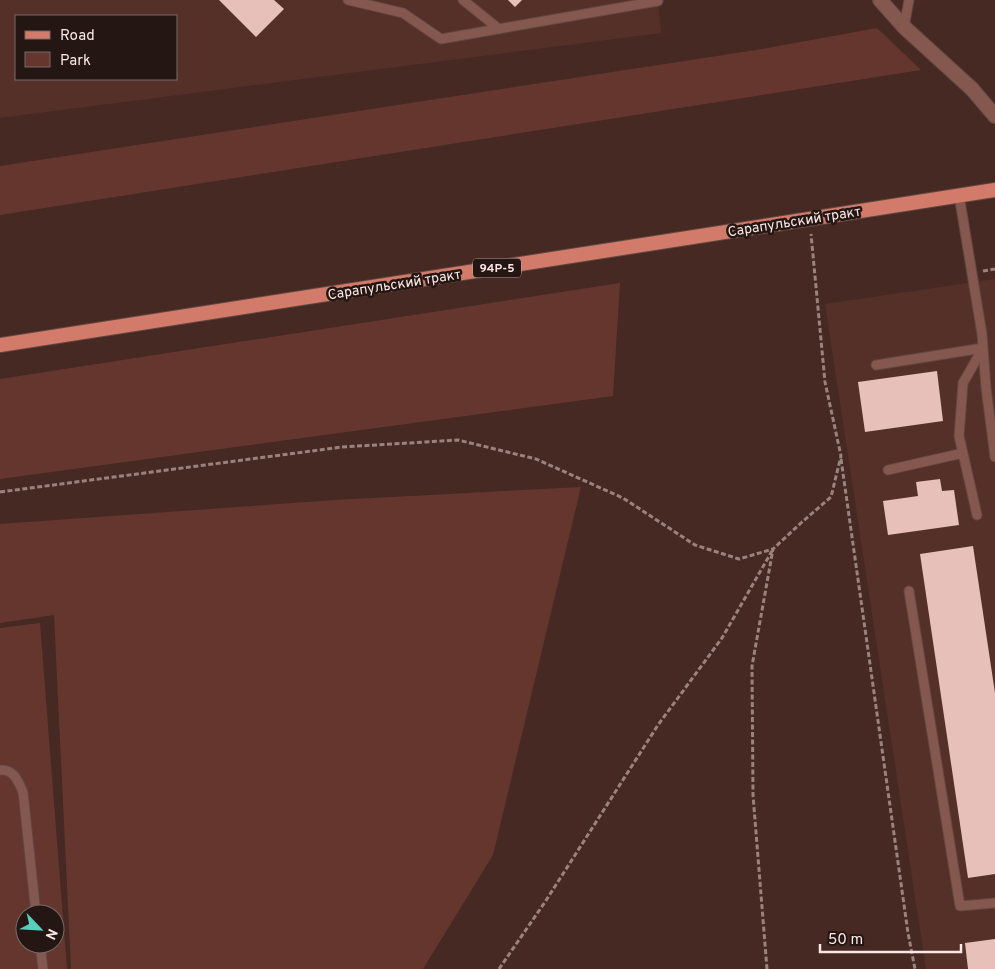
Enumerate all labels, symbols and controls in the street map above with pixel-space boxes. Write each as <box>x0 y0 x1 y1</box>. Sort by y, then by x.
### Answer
legend <box>15 15 178 80</box>
text: Road <box>60 27 95 46</box>
text: Park <box>60 52 91 71</box>
street label: Сарапульский тракт <box>726 204 862 241</box>
road number: 94Р-5 <box>473 258 521 278</box>
street label: Сарапульский тракт <box>326 267 462 304</box>
north arrow <box>15 904 65 954</box>
scale bar <box>820 922 961 954</box>
text: N <box>41 926 60 942</box>
text: 50 m <box>828 931 863 950</box>

